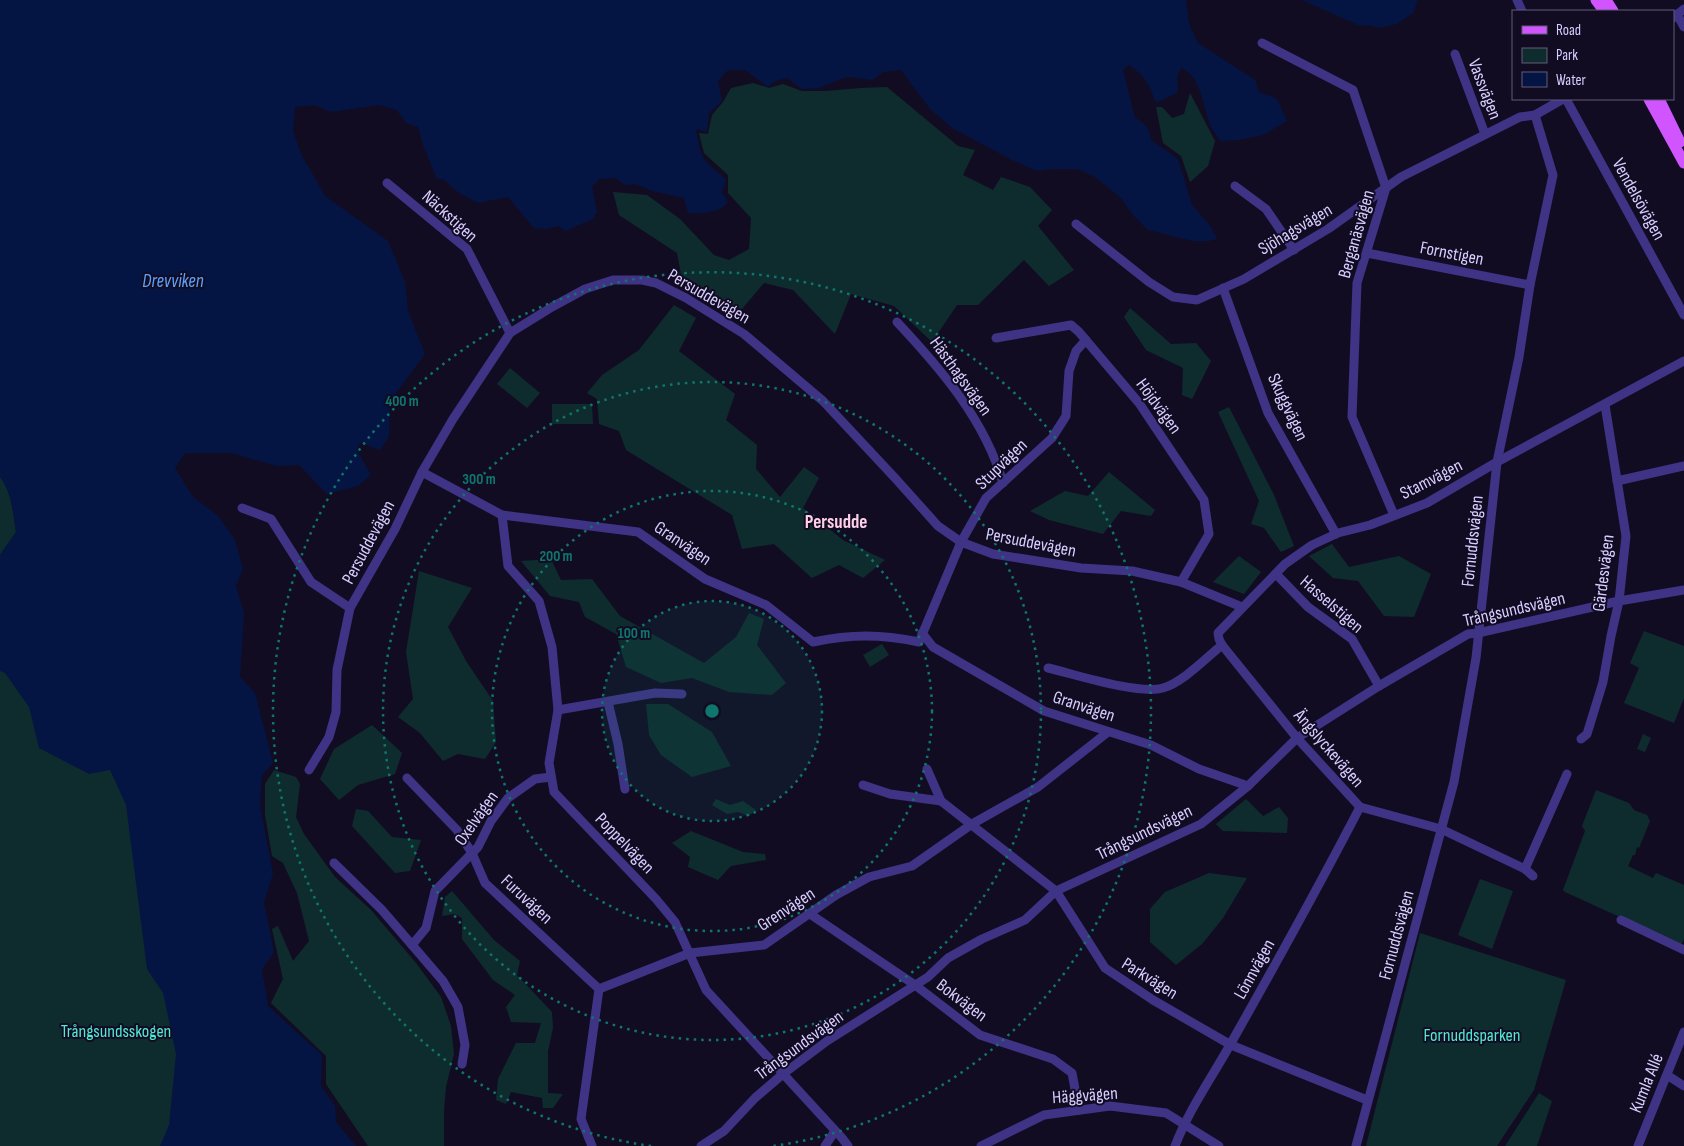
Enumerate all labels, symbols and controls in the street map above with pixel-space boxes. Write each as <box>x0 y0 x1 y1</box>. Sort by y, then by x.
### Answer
legend <box>1512 10 1674 100</box>
text: Road <box>1556 21 1581 40</box>
text: Park <box>1556 46 1578 65</box>
street label: Vassvägen <box>1463 56 1506 122</box>
text: Water <box>1556 71 1587 90</box>
street label: Vendelsövägen <box>1608 155 1670 244</box>
street label: Näckstigen <box>418 186 482 247</box>
street label: Berganäsvägen <box>1334 188 1379 281</box>
street label: Sjöhagsvägen <box>1255 199 1336 260</box>
street label: Fornstigen <box>1418 237 1485 270</box>
street label: Persuddevägen <box>664 264 754 328</box>
water label: Drevviken <box>142 270 204 293</box>
street label: Hästhagsvägen <box>925 333 996 420</box>
street label: Skuggvägen <box>1263 370 1312 444</box>
street label: Höjdvägen <box>1132 375 1186 438</box>
text: 400 m <box>385 392 419 411</box>
street label: Stupvägen <box>971 435 1032 494</box>
street label: Stamvägen <box>1397 455 1466 504</box>
text: 300 m <box>462 470 496 489</box>
street label: Fornuddsvägen <box>1457 494 1488 588</box>
street label: Persuddevägen <box>338 497 399 588</box>
district label: Persudde <box>805 511 867 534</box>
street label: Granvägen <box>650 517 715 570</box>
street label: Persuddevägen <box>984 523 1078 562</box>
street label: Gärdesvägen <box>1588 533 1619 613</box>
text: 200 m <box>539 547 573 566</box>
street label: Hasselstigen <box>1296 571 1368 637</box>
street label: Trångsundsvägen <box>1461 588 1567 631</box>
text: 100 m <box>618 624 650 643</box>
street label: Granvägen <box>1050 687 1118 726</box>
centre of rings <box>703 702 721 720</box>
street label: Ängslyckevägen <box>1289 704 1368 791</box>
street label: Oxelvägen <box>450 787 503 850</box>
street label: Trångsundsvägen <box>1093 800 1196 865</box>
street label: Poppelvägen <box>591 809 659 878</box>
street label: Furuvägen <box>497 870 557 928</box>
street label: Grenvägen <box>754 883 819 936</box>
street label: Fornuddsvägen <box>1374 888 1418 982</box>
street label: Lönnvägen <box>1230 936 1279 1003</box>
street label: Parkvägen <box>1118 953 1182 1004</box>
street label: Bokvägen <box>932 975 991 1026</box>
street label: Trångsundsvägen <box>751 1006 848 1084</box>
park label: Trångsundsskogen <box>61 1021 171 1042</box>
park label: Fornuddsparken <box>1424 1025 1520 1046</box>
street label: Kumla Allé <box>1625 1051 1668 1116</box>
street label: Häggvägen <box>1051 1083 1119 1108</box>

